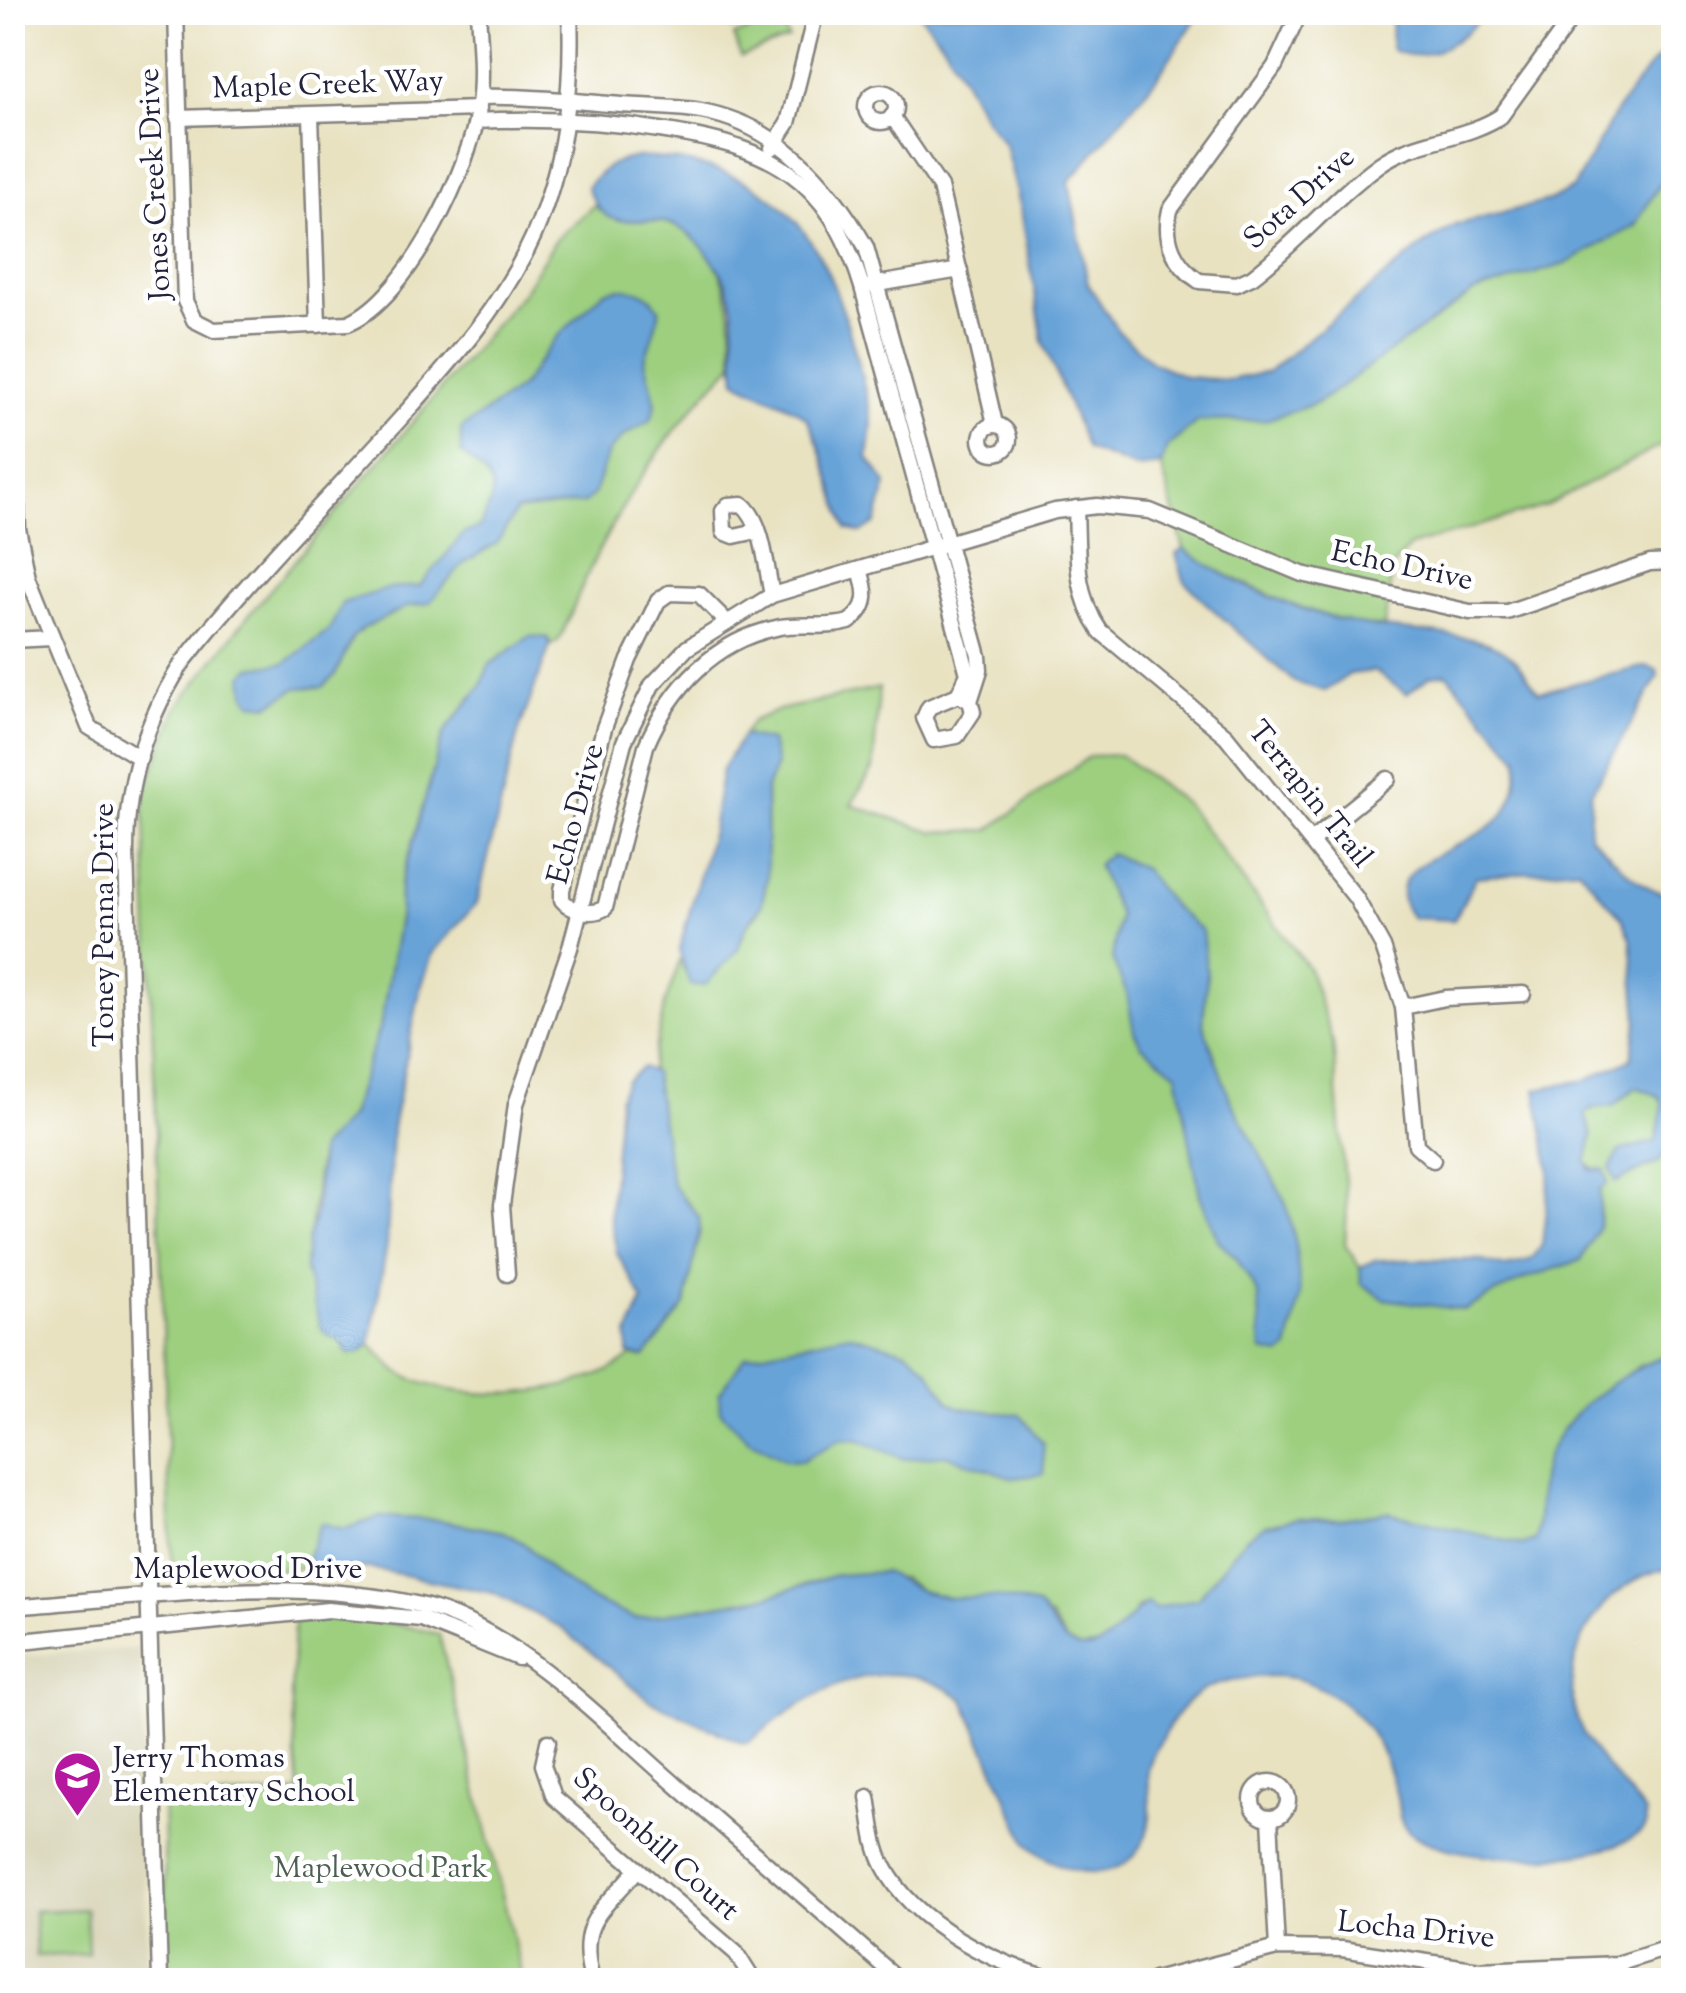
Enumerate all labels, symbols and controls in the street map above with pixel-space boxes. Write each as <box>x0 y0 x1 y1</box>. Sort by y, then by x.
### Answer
street label: Maple Creek Way <box>212 60 444 112</box>
street label: Jones Creek Drive <box>128 67 184 303</box>
street label: Sota Drive <box>1235 137 1365 261</box>
street label: Echo Drive <box>1327 531 1477 603</box>
street label: Terrapin Trail <box>1236 712 1382 878</box>
street label: Echo Drive <box>538 739 616 889</box>
street label: Toney Penna Drive <box>84 803 127 1047</box>
street label: Maplewood Drive <box>133 1549 363 1592</box>
place label: Jerry Thomas Elementary School <box>111 1738 355 1815</box>
school or university icon: Jerry Thomas Elementary School <box>52 1750 104 1818</box>
street label: Spoonbill Court <box>562 1758 748 1932</box>
park label: Maplewood Park <box>274 1848 488 1891</box>
street label: Locha Drive <box>1335 1901 1497 1961</box>

